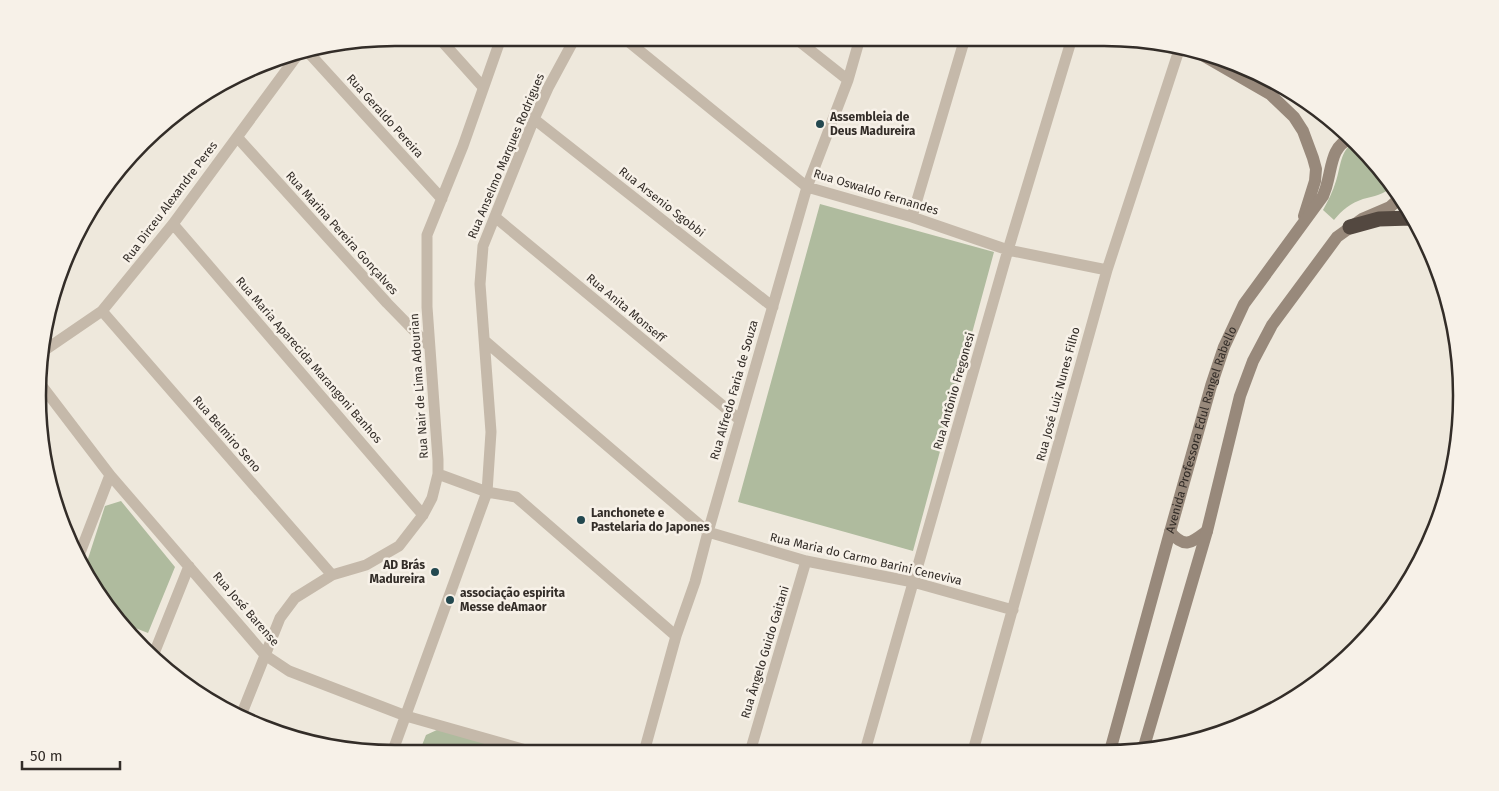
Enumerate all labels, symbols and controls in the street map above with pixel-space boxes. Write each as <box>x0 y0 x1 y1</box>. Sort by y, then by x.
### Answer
street label: Rua Geraldo Pereira <box>344 71 426 161</box>
street label: Rua Anselmo Marques Rodrigues <box>465 71 547 241</box>
place label: Assembleia de Deus Madureira <box>829 110 916 138</box>
marker: Assembleia de Deus Madureira <box>814 118 826 130</box>
street label: Rua Dirceu Alexandre Peres <box>120 138 220 265</box>
street label: Rua Arsenio Sgobbi <box>616 164 708 240</box>
street label: Rua Oswaldo Fernandes <box>812 166 941 218</box>
street label: Rua Marina Pereira Gonçalves <box>283 169 401 298</box>
street label: Rua Anita Monseff <box>584 271 669 346</box>
street label: Rua Maria Aparecida Marangoni Banhos <box>233 274 385 446</box>
street label: Rua Nair de Lima Adourian <box>407 313 431 459</box>
street label: Rua Alfredo Faria de Souza <box>707 318 761 462</box>
street label: Avenida Professora Edul Rangel Rabello <box>1163 324 1240 535</box>
street label: Rua José Luiz Nunes Filho <box>1033 325 1083 463</box>
street label: Rua Antônio Fregonesi <box>931 331 977 451</box>
street label: Rua Belmiro Seno <box>190 393 264 475</box>
place label: Lanchonete e Pastelaria do Japones <box>591 506 710 534</box>
marker: Lanchonete e Pastelaria do Japones <box>575 514 587 526</box>
street label: Rua Maria do Carmo Barini Ceneviva <box>769 530 963 588</box>
place label: AD Brás Madureira <box>369 558 425 586</box>
marker: AD Brás Madureira <box>429 566 441 578</box>
street label: Rua José Barense <box>210 569 282 649</box>
street label: Rua Ângelo Guido Gaitani <box>737 584 792 720</box>
place label: associação espirita Messe deAmaor <box>460 586 565 614</box>
marker: associação espirita Messe deAmaor <box>444 594 456 606</box>
scale bar <box>22 738 120 770</box>
text: 50 m <box>30 747 63 765</box>

